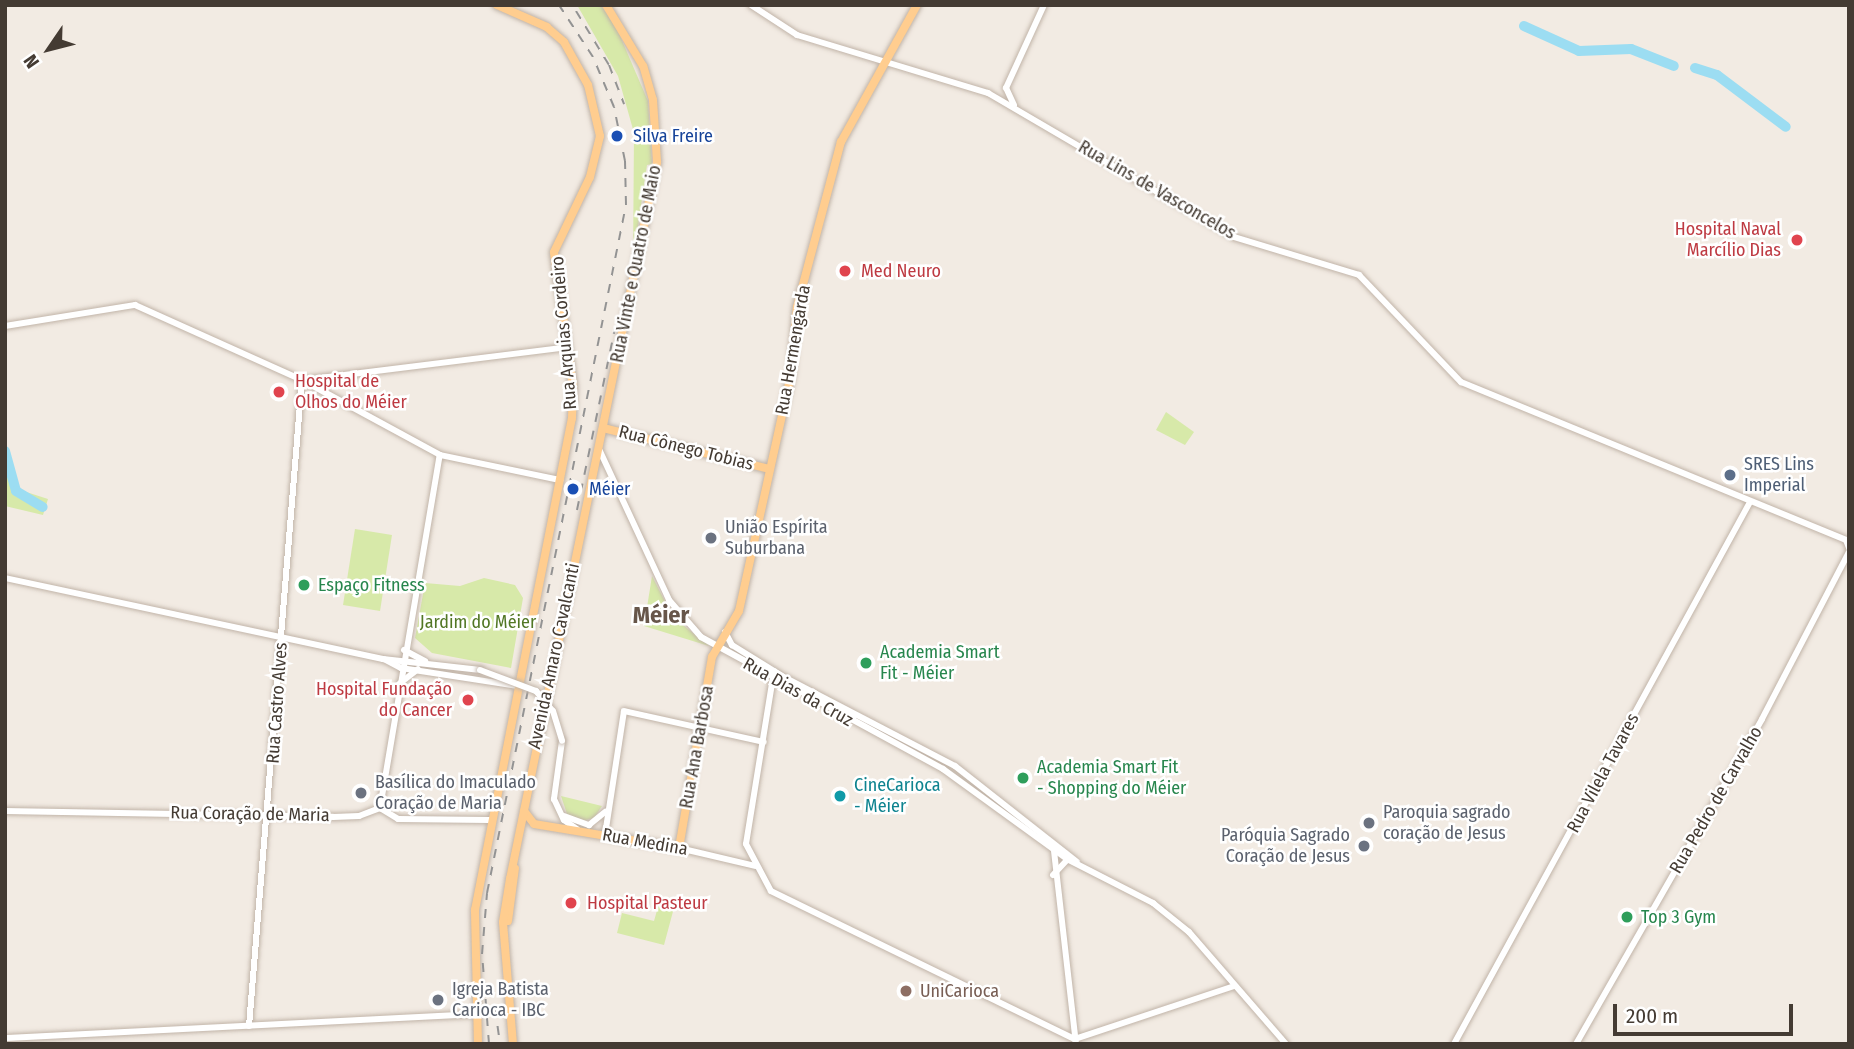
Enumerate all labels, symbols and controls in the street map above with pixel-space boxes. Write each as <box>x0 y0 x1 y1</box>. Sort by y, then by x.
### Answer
north arrow <box>14 14 84 84</box>
text: N <box>19 50 44 73</box>
place label: Silva Freire <box>633 125 713 147</box>
marker: Silva Freire <box>607 126 627 146</box>
street label: Rua Lins de Vasconcelos <box>1074 136 1240 244</box>
street label: Rua Vinte e Quatro de Maio <box>606 163 666 365</box>
place label: Hospital Naval Marcílio Dias <box>1675 219 1781 262</box>
marker: Hospital Naval Marcílio Dias <box>1787 230 1807 250</box>
street label: Rua Arquias Cordeiro <box>547 255 581 411</box>
place label: Med Neuro <box>861 260 941 282</box>
marker: Med Neuro <box>835 261 855 281</box>
street label: Rua Hermengarda <box>771 283 815 417</box>
place label: Hospital de Olhos do Méier <box>295 371 407 414</box>
marker: Hospital de Olhos do Méier <box>269 382 289 402</box>
street label: Rua Cônego Tobias <box>616 421 756 475</box>
place label: SRES Lins Imperial <box>1744 454 1814 496</box>
marker: SRES Lins Imperial <box>1722 467 1738 483</box>
place label: Méier <box>589 478 630 500</box>
marker: Méier <box>563 479 583 499</box>
place label: União Espírita Suburbana <box>725 517 828 560</box>
marker: União Espírita Suburbana <box>703 530 719 546</box>
street label: Avenida Amaro Cavalcanti <box>524 561 584 751</box>
place label: Espaço Fitness <box>318 574 425 596</box>
marker: Espaço Fitness <box>296 577 312 593</box>
district label: Méier <box>633 602 689 630</box>
park label: Jardim do Méier <box>420 611 536 633</box>
street label: Rua Castro Alves <box>262 642 292 764</box>
place label: Academia Smart Fit - Méier <box>880 642 1000 684</box>
street label: Rua Dias da Cruz <box>739 653 857 731</box>
marker: Academia Smart Fit - Méier <box>858 655 874 671</box>
place label: Hospital Fundação do Cancer <box>316 679 452 722</box>
street label: Rua Ana Barbosa <box>676 684 718 810</box>
marker: Hospital Fundação do Cancer <box>458 690 478 710</box>
street label: Rua Vilela Tavares <box>1562 710 1644 836</box>
street label: Rua Pedro de Carvalho <box>1665 723 1767 877</box>
place label: Academia Smart Fit - Shopping do Méier <box>1037 757 1186 800</box>
marker: Academia Smart Fit - Shopping do Méier <box>1015 770 1031 786</box>
place label: Basílica do Imaculado Coração de Maria <box>375 772 536 814</box>
place label: CineCarioca - Méier <box>854 775 940 818</box>
marker: Basílica do Imaculado Coração de Maria <box>353 785 369 801</box>
marker: CineCarioca - Méier <box>832 788 848 804</box>
street label: Rua Coração de Maria <box>170 802 330 826</box>
place label: Paroquia sagrado coração de Jesus <box>1383 802 1511 844</box>
marker: Paroquia sagrado coração de Jesus <box>1361 815 1377 831</box>
street label: Rua Medina <box>601 824 689 860</box>
place label: Paróquia Sagrado Coração de Jesus <box>1221 825 1350 868</box>
marker: Paróquia Sagrado Coração de Jesus <box>1356 838 1372 854</box>
place label: Hospital Pasteur <box>587 892 708 914</box>
marker: Hospital Pasteur <box>561 893 581 913</box>
place label: Top 3 Gym <box>1641 906 1716 928</box>
marker: Top 3 Gym <box>1619 909 1635 925</box>
place label: Igreja Batista Carioca - IBC <box>452 979 549 1021</box>
place label: UniCarioca <box>920 980 999 1002</box>
marker: UniCarioca <box>898 983 914 999</box>
scale bar <box>1616 990 1796 1034</box>
marker: Igreja Batista Carioca - IBC <box>430 992 446 1008</box>
text: 200 m <box>1626 1003 1678 1029</box>

